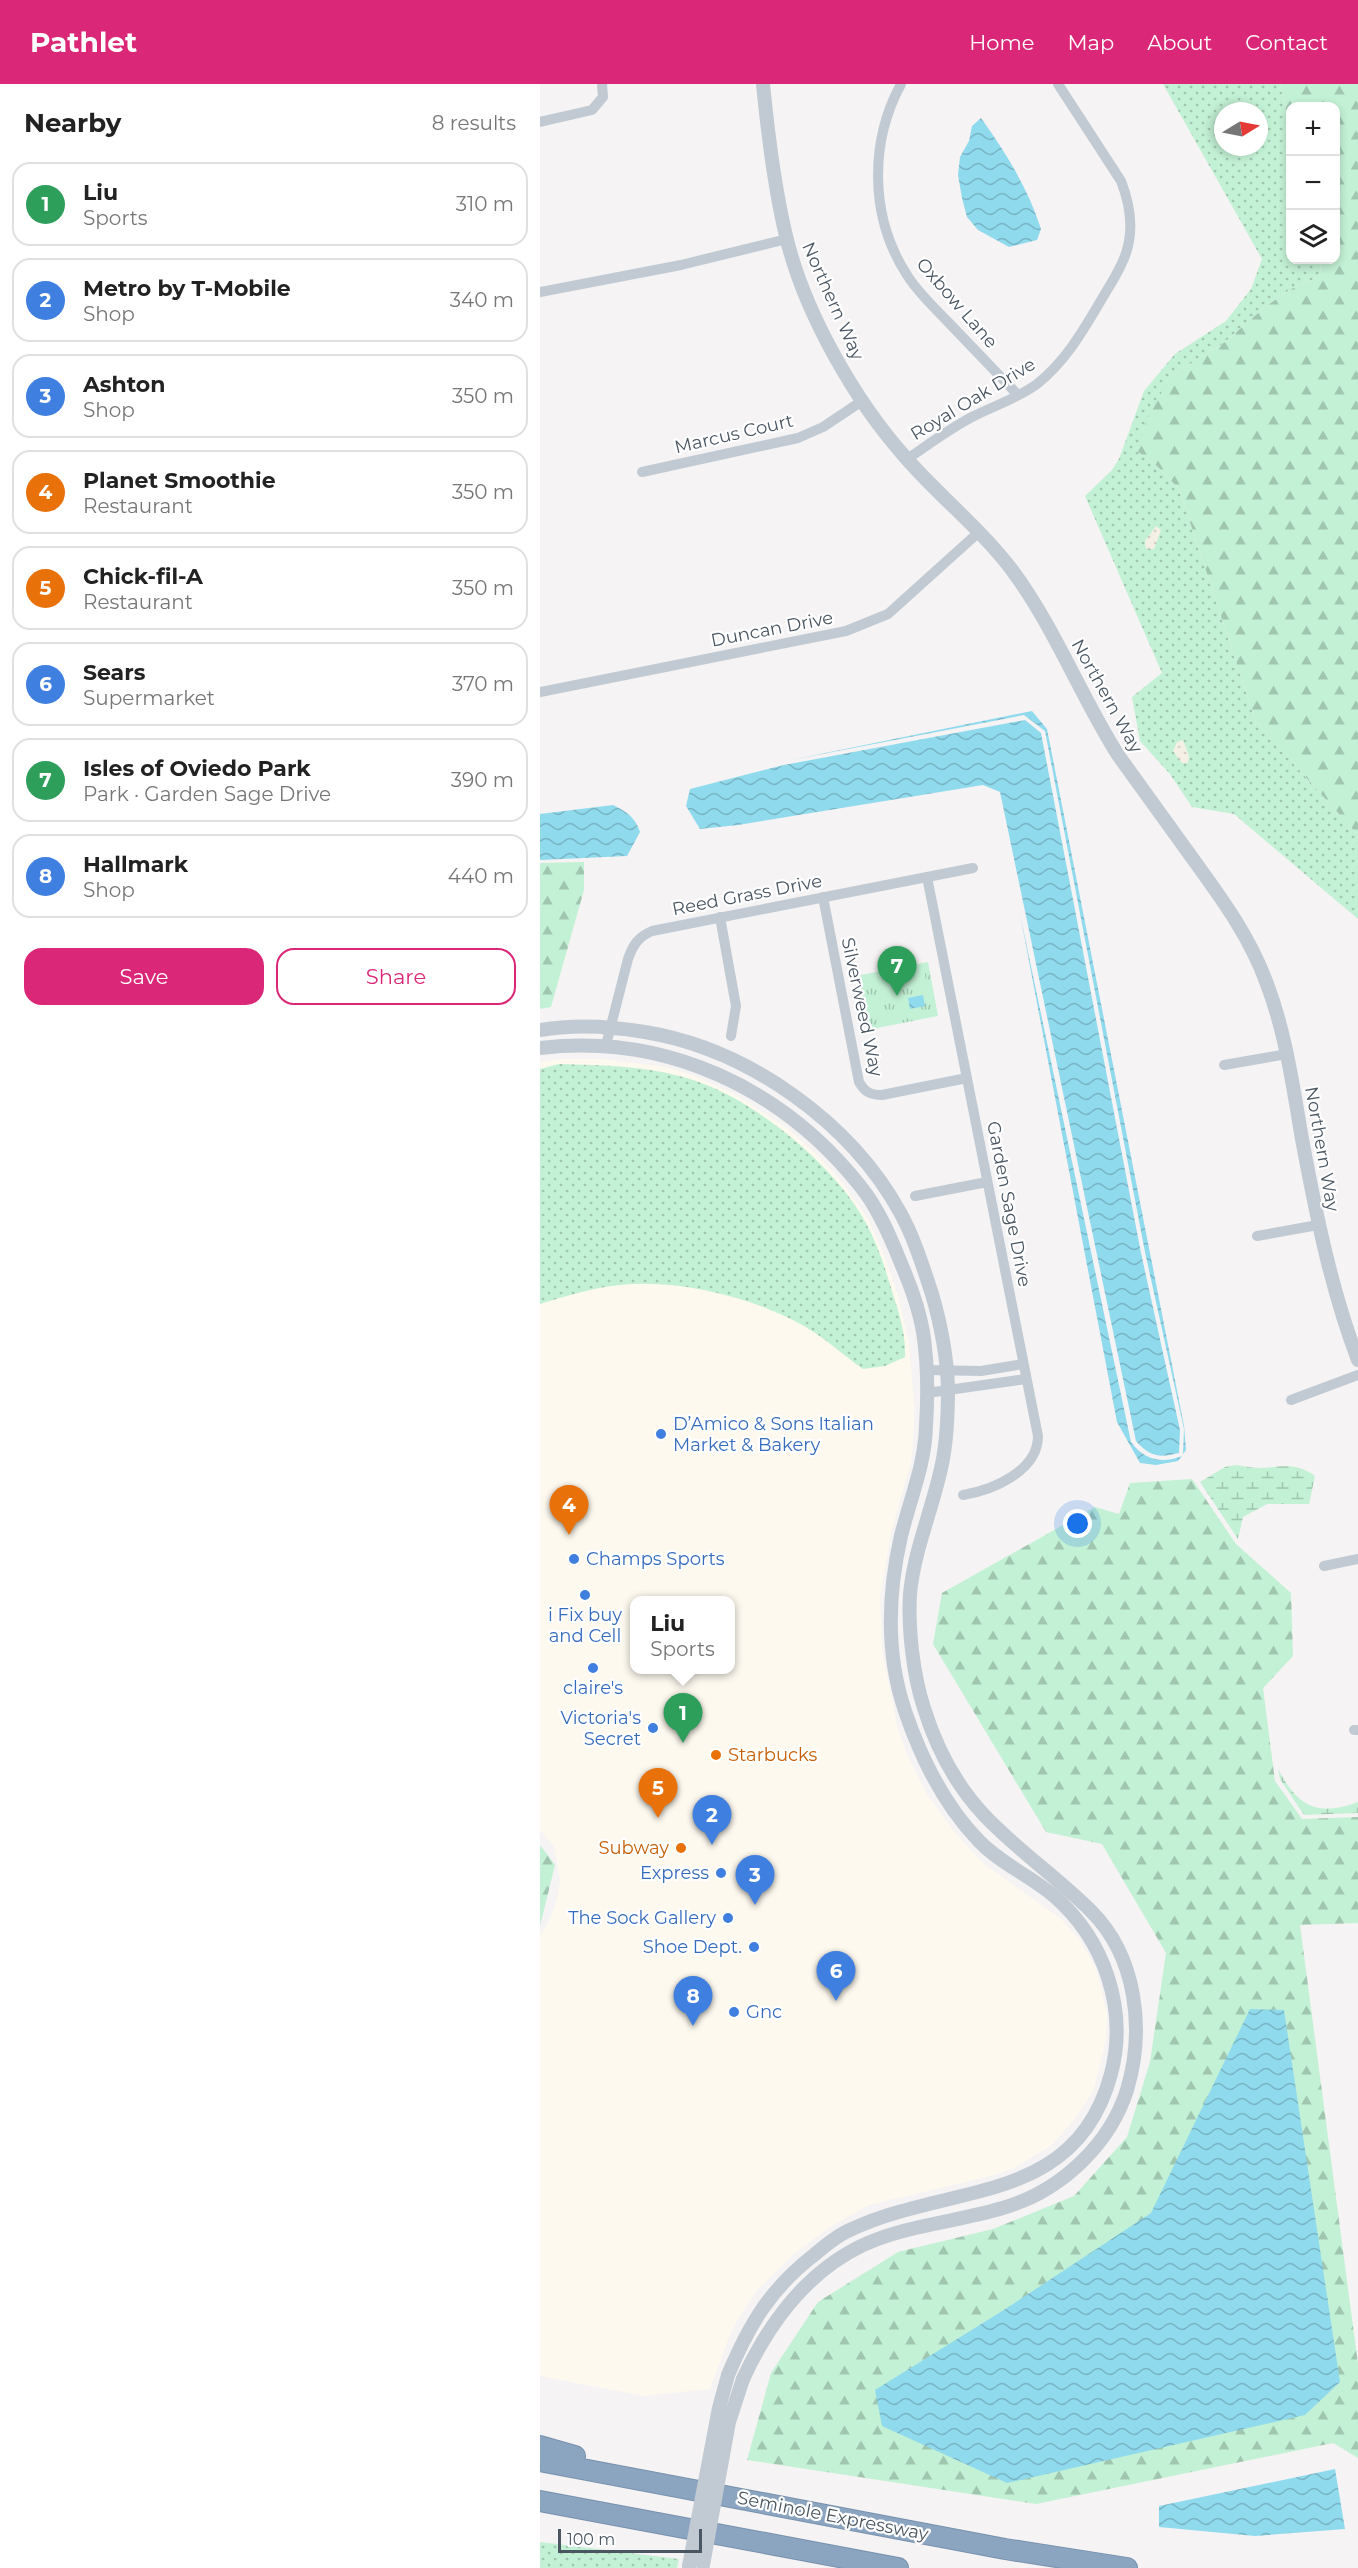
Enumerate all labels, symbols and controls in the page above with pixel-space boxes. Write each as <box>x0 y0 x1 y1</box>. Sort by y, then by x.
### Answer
text: Pathlet <box>30 25 137 59</box>
text: Home <box>969 30 1034 55</box>
text: Map <box>1067 30 1114 55</box>
text: About <box>1147 30 1212 55</box>
text: Contact <box>1245 30 1328 55</box>
north arrow <box>1214 102 1268 156</box>
map controls <box>1286 102 1340 264</box>
button: + <box>1286 102 1340 156</box>
text: Nearby <box>24 107 121 139</box>
text: 8 results <box>432 111 516 135</box>
button: − <box>1286 156 1340 210</box>
text: Liu <box>83 179 118 206</box>
text: 1 <box>42 192 49 216</box>
text: 310 m <box>456 192 514 216</box>
text: Sports <box>83 206 148 230</box>
button: layers <box>1286 210 1340 264</box>
street label: Northern Way <box>797 239 869 364</box>
street label: Oxbow Lane <box>912 253 1002 353</box>
text: Metro by T-Mobile <box>83 275 291 302</box>
text: 2 <box>40 288 51 312</box>
text: 340 m <box>450 288 514 312</box>
text: Shop <box>83 302 135 326</box>
street label: Royal Oak Drive <box>906 353 1040 445</box>
text: Ashton <box>83 371 165 398</box>
text: 3 <box>40 384 51 408</box>
text: 350 m <box>452 384 514 408</box>
text: Shop <box>83 398 135 422</box>
street label: Marcus Court <box>673 410 795 458</box>
text: Planet Smoothie <box>83 467 276 494</box>
text: 4 <box>39 480 52 504</box>
text: 350 m <box>452 480 514 504</box>
text: Restaurant <box>83 494 193 518</box>
text: Chick-fil-A <box>83 563 203 590</box>
text: 5 <box>40 576 51 600</box>
text: 350 m <box>452 576 514 600</box>
text: Restaurant <box>83 590 193 614</box>
street label: Duncan Drive <box>709 606 835 652</box>
street label: Northern Way <box>1067 635 1147 757</box>
text: Sears <box>83 659 145 686</box>
text: 6 <box>39 672 52 696</box>
text: 370 m <box>452 672 514 696</box>
text: Supermarket <box>83 686 215 710</box>
text: Isles of Oviedo Park <box>83 755 311 782</box>
text: 7 <box>39 768 52 792</box>
text: 390 m <box>451 768 514 792</box>
text: Park · Garden Sage Drive <box>83 782 331 806</box>
text: Hallmark <box>83 851 188 878</box>
text: 8 <box>39 864 52 888</box>
text: 440 m <box>448 864 514 888</box>
street label: Reed Grass Drive <box>670 870 824 920</box>
text: Shop <box>83 878 135 902</box>
street label: Silverweed Way <box>836 935 888 1079</box>
pin: 7 <box>878 946 916 996</box>
button: Save <box>24 948 264 1005</box>
button: Share <box>276 948 516 1005</box>
street label: Northern Way <box>1300 1085 1344 1214</box>
street label: Garden Sage Drive <box>982 1119 1036 1289</box>
place label: D’Amico & Sons Italian Market & Bakery <box>673 1413 874 1456</box>
marker: D’Amico & Sons Italian Market & Bakery <box>654 1427 668 1441</box>
pin: 4 <box>549 1486 588 1535</box>
your location <box>1063 1509 1092 1538</box>
place label: Champs Sports <box>586 1548 725 1570</box>
marker: Champs Sports <box>567 1552 581 1566</box>
marker: i Fix buy and Cell <box>578 1588 592 1602</box>
popup <box>630 1596 735 1674</box>
place label: i Fix buy and Cell <box>548 1604 622 1647</box>
text: Liu <box>650 1610 685 1637</box>
text: Sports <box>650 1637 715 1661</box>
marker: claire's <box>586 1661 600 1675</box>
place label: claire's <box>563 1677 623 1699</box>
pin: 1 <box>664 1694 702 1743</box>
place label: Victoria's Secret <box>560 1707 641 1750</box>
marker: Victoria's Secret <box>646 1721 660 1735</box>
place label: Starbucks <box>728 1744 817 1766</box>
marker: Starbucks <box>709 1748 723 1762</box>
pin: 5 <box>638 1768 678 1818</box>
pin: 2 <box>692 1796 732 1845</box>
place label: Subway <box>598 1837 669 1859</box>
marker: Subway <box>674 1841 688 1855</box>
pin: 3 <box>736 1856 774 1905</box>
place label: Express <box>640 1862 709 1884</box>
marker: Express <box>714 1866 728 1880</box>
place label: The Sock Gallery <box>568 1907 716 1929</box>
marker: The Sock Gallery <box>721 1911 735 1925</box>
place label: Shoe Dept. <box>643 1936 742 1958</box>
marker: Shoe Dept. <box>747 1940 761 1954</box>
pin: 6 <box>816 1952 856 2001</box>
pin: 8 <box>674 1976 712 2026</box>
place label: Gnc <box>746 2001 782 2023</box>
marker: Gnc <box>727 2005 741 2019</box>
street label: Seminole Expressway <box>736 2487 931 2545</box>
scale bar <box>558 2526 702 2554</box>
text: 100 m <box>567 2530 615 2549</box>

